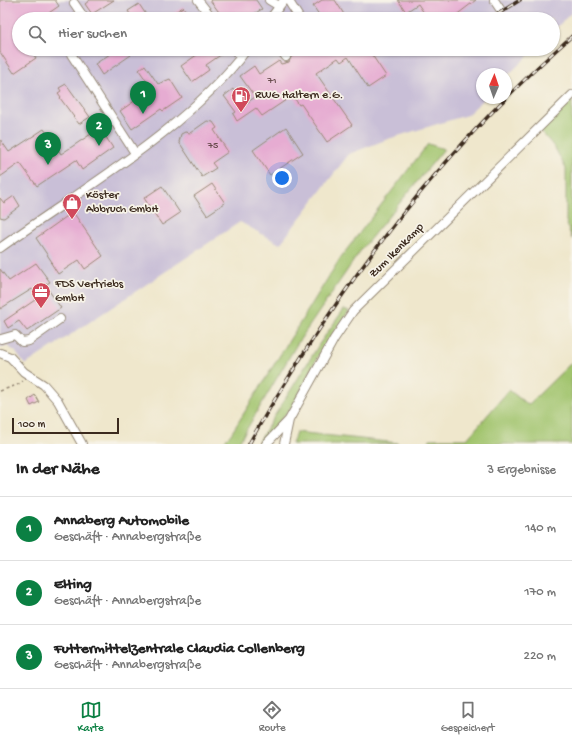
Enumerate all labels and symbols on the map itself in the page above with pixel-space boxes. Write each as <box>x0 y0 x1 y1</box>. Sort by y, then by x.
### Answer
north arrow <box>476 68 512 104</box>
house number: 71 <box>266 75 277 87</box>
pin: 1 <box>130 81 156 114</box>
fuel station icon: RWG Haltern e.G. <box>230 85 252 113</box>
place label: RWG Haltern e.G. <box>255 89 343 103</box>
pin: 2 <box>86 113 112 146</box>
pin: 3 <box>35 132 61 165</box>
house number: 75 <box>207 140 218 152</box>
your location <box>272 168 292 188</box>
place label: Köster Abbruch GmbH <box>86 189 158 217</box>
shop icon: Köster Abbruch GmbH <box>61 192 83 220</box>
street label: Zum Ikenkamp <box>367 221 427 281</box>
place label: FDS Vertriebs GmbH <box>54 278 124 306</box>
office icon: FDS Vertriebs GmbH <box>30 281 52 309</box>
scale bar <box>12 416 119 435</box>

